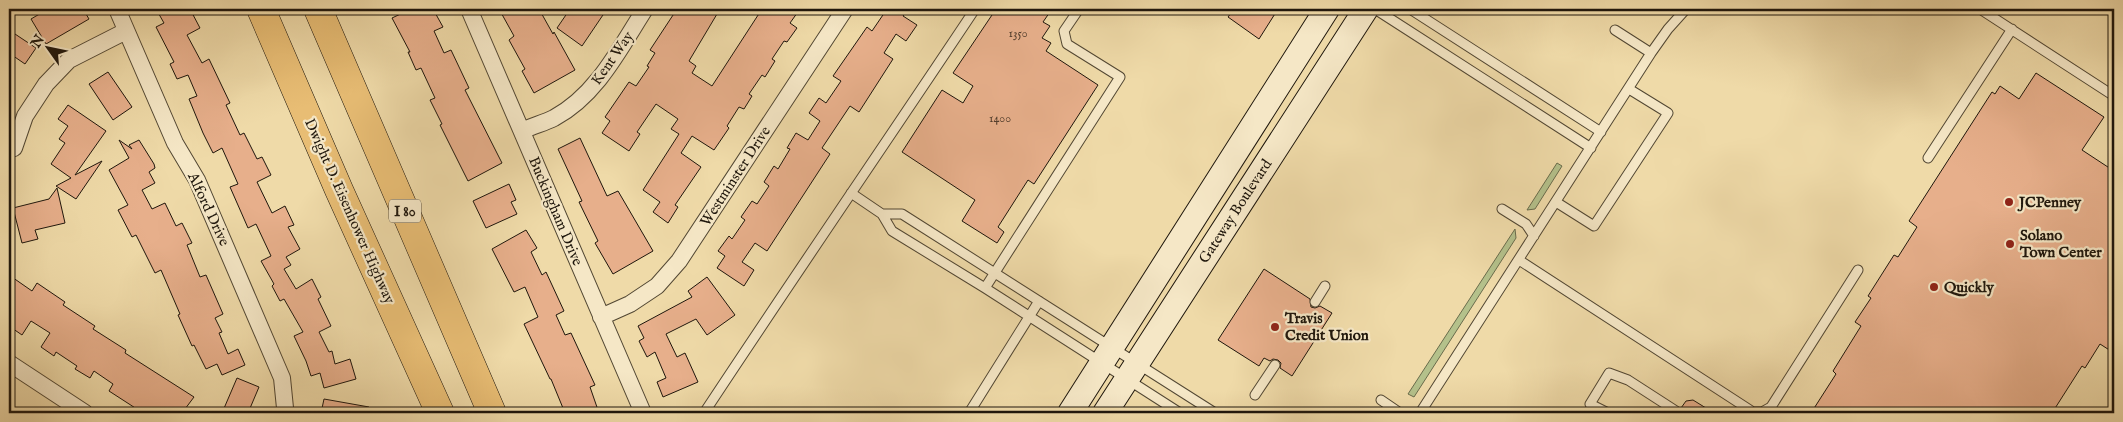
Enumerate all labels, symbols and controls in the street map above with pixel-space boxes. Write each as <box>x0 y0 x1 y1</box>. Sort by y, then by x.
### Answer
north arrow <box>22 22 72 72</box>
house number: 1350 <box>1008 26 1028 41</box>
street label: Kent Way <box>587 27 638 89</box>
text: N <box>27 31 49 52</box>
house number: 1400 <box>989 111 1011 126</box>
street label: Dwight D. Eisenhower Highway <box>300 116 399 307</box>
street label: Westminster Drive <box>696 123 775 230</box>
street label: Buckingham Drive <box>524 154 587 269</box>
street label: Gateway Boulevard <box>1195 155 1277 267</box>
street label: Alford Drive <box>183 168 234 249</box>
place label: JCPenney <box>2017 193 2082 212</box>
marker: JCPenney <box>2003 196 2015 208</box>
road number: I 80 <box>389 200 421 222</box>
place label: Solano Town Center <box>2019 226 2102 262</box>
marker: Solano Town Center <box>2004 238 2016 250</box>
place label: Quickly <box>1944 278 1994 297</box>
marker: Quickly <box>1928 281 1940 293</box>
place label: Travis Credit Union <box>1284 309 1369 345</box>
marker: Travis Credit Union <box>1269 321 1281 333</box>

